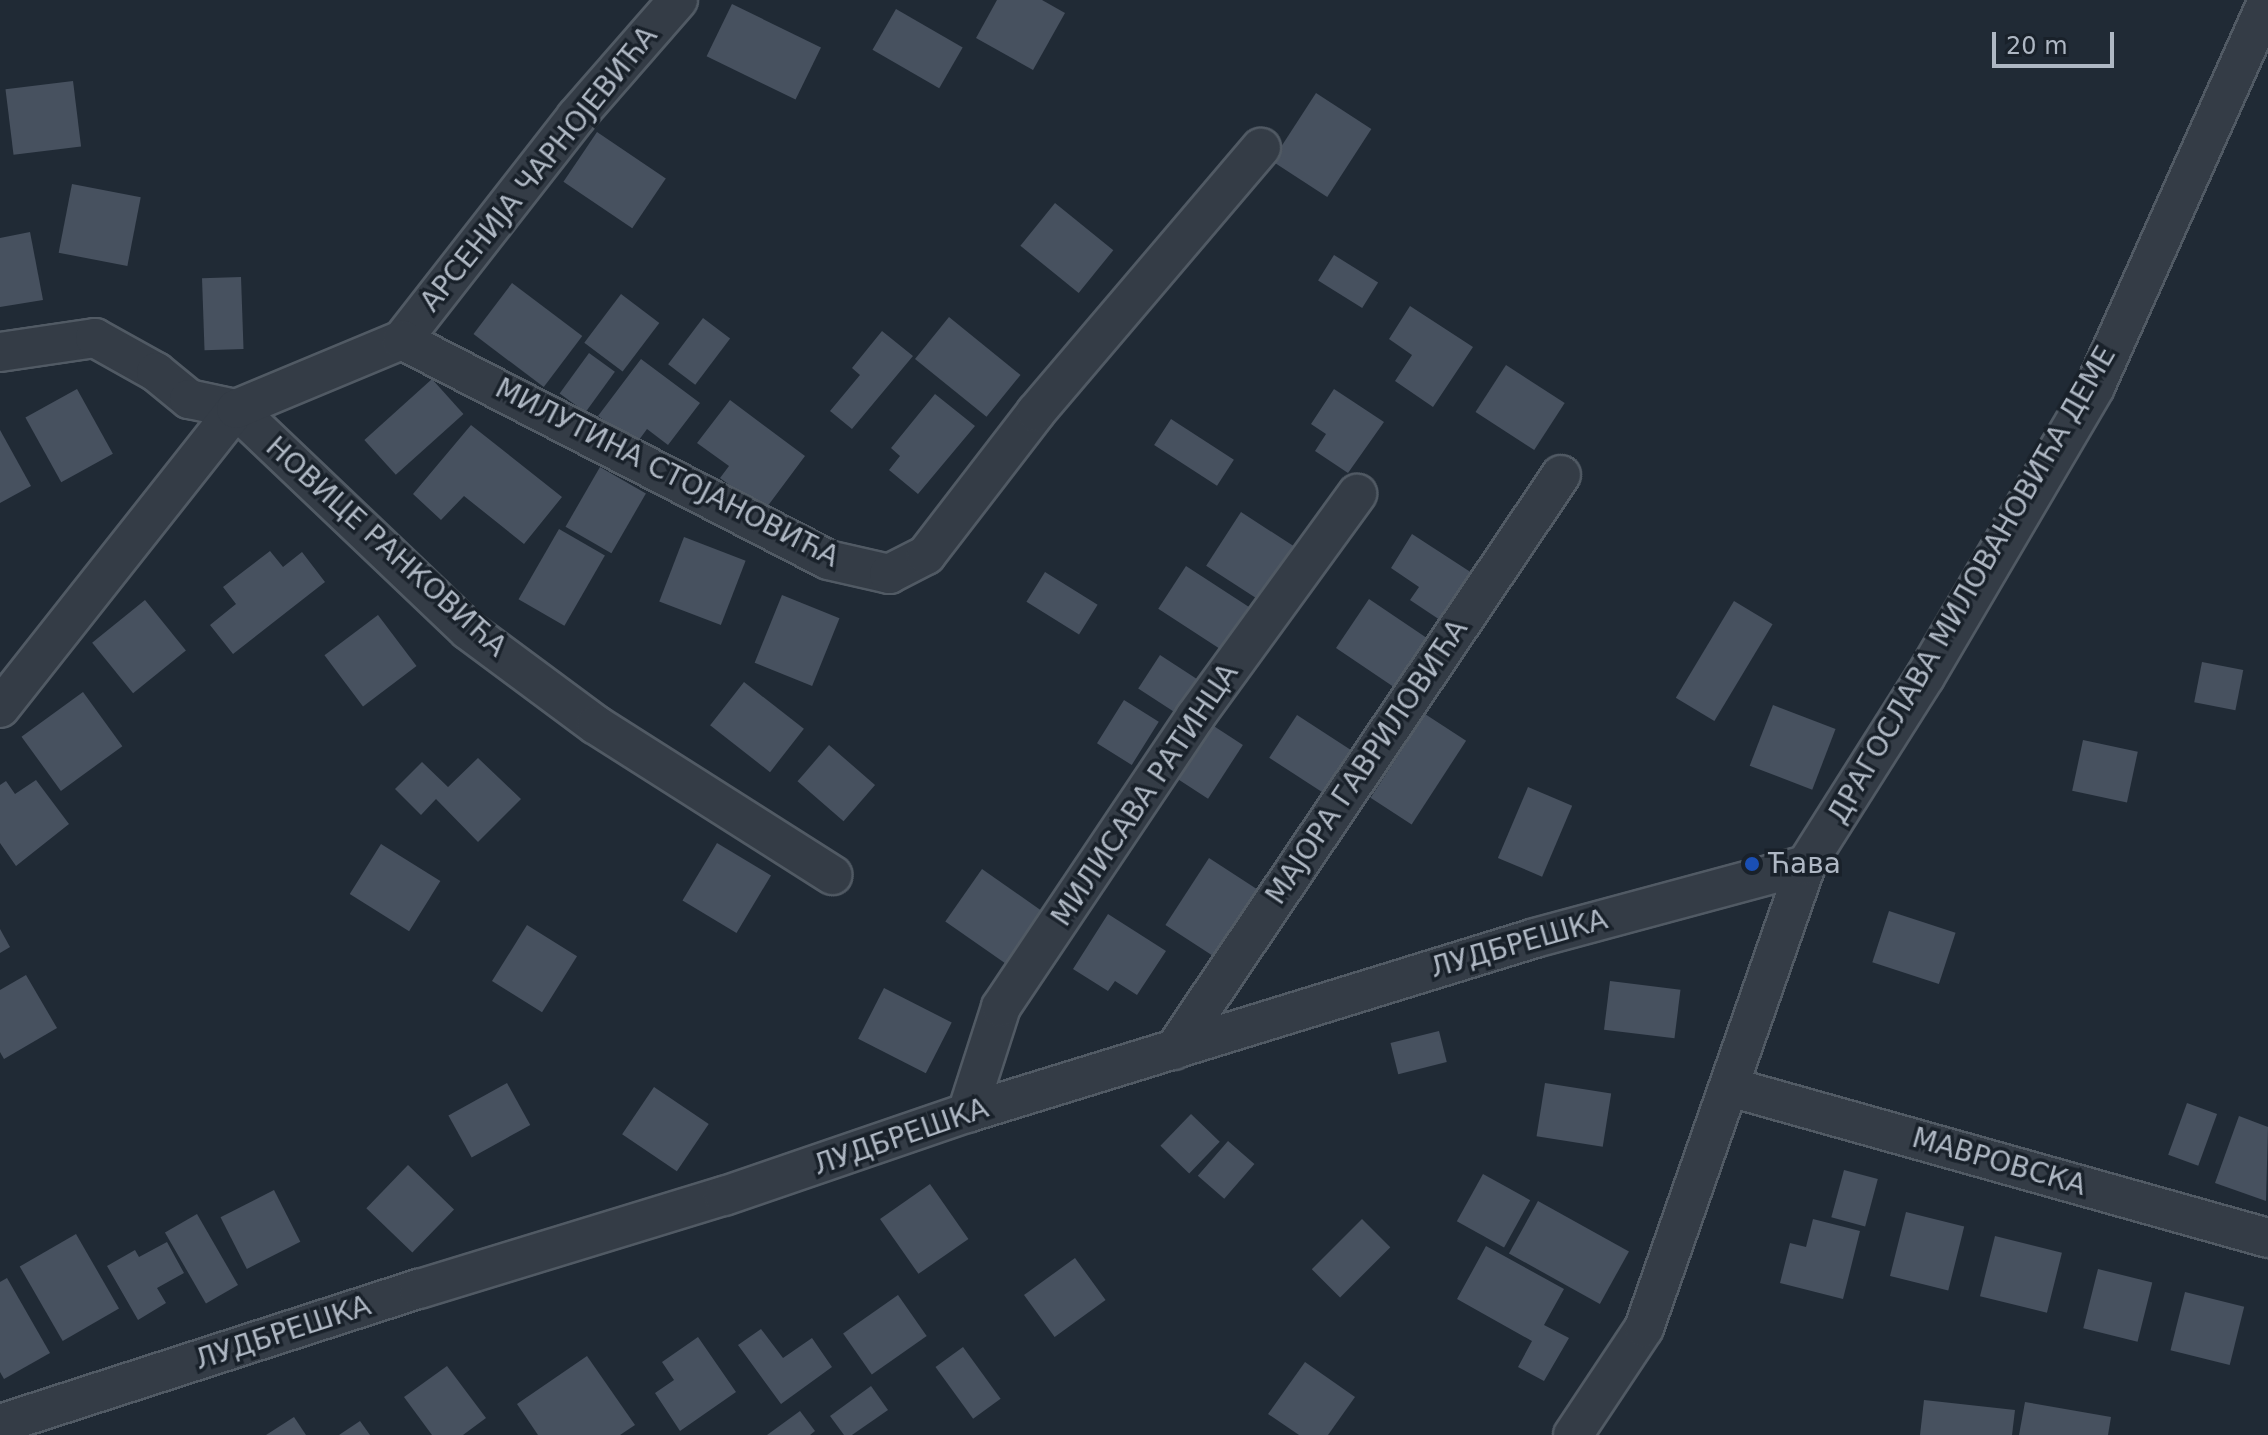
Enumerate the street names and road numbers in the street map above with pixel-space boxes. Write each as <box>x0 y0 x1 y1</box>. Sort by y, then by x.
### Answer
street label: АРСЕНИЈА ЧАРНОЈЕВИЋА <box>414 20 664 318</box>
street label: ДРАГОСЛАВА МИЛОВАНОВИЋА ДЕМЕ <box>1821 340 2123 830</box>
street label: МИЛУТИНА СТОЈАНОВИЋА <box>490 372 844 574</box>
street label: НОВИЦЕ РАНКОВИЋА <box>259 430 513 664</box>
street label: МАЈОРА ГАВРИЛОВИЋА <box>1259 613 1475 911</box>
street label: МИЛИСАВА РАТИНЦА <box>1045 657 1245 933</box>
street label: ЛУДБРЕШКА <box>1427 903 1611 985</box>
street label: ЛУДБРЕШКА <box>809 1091 993 1183</box>
street label: МАВРОВСКА <box>1908 1121 2090 1203</box>
street label: ЛУДБРЕШКА <box>191 1289 375 1377</box>

